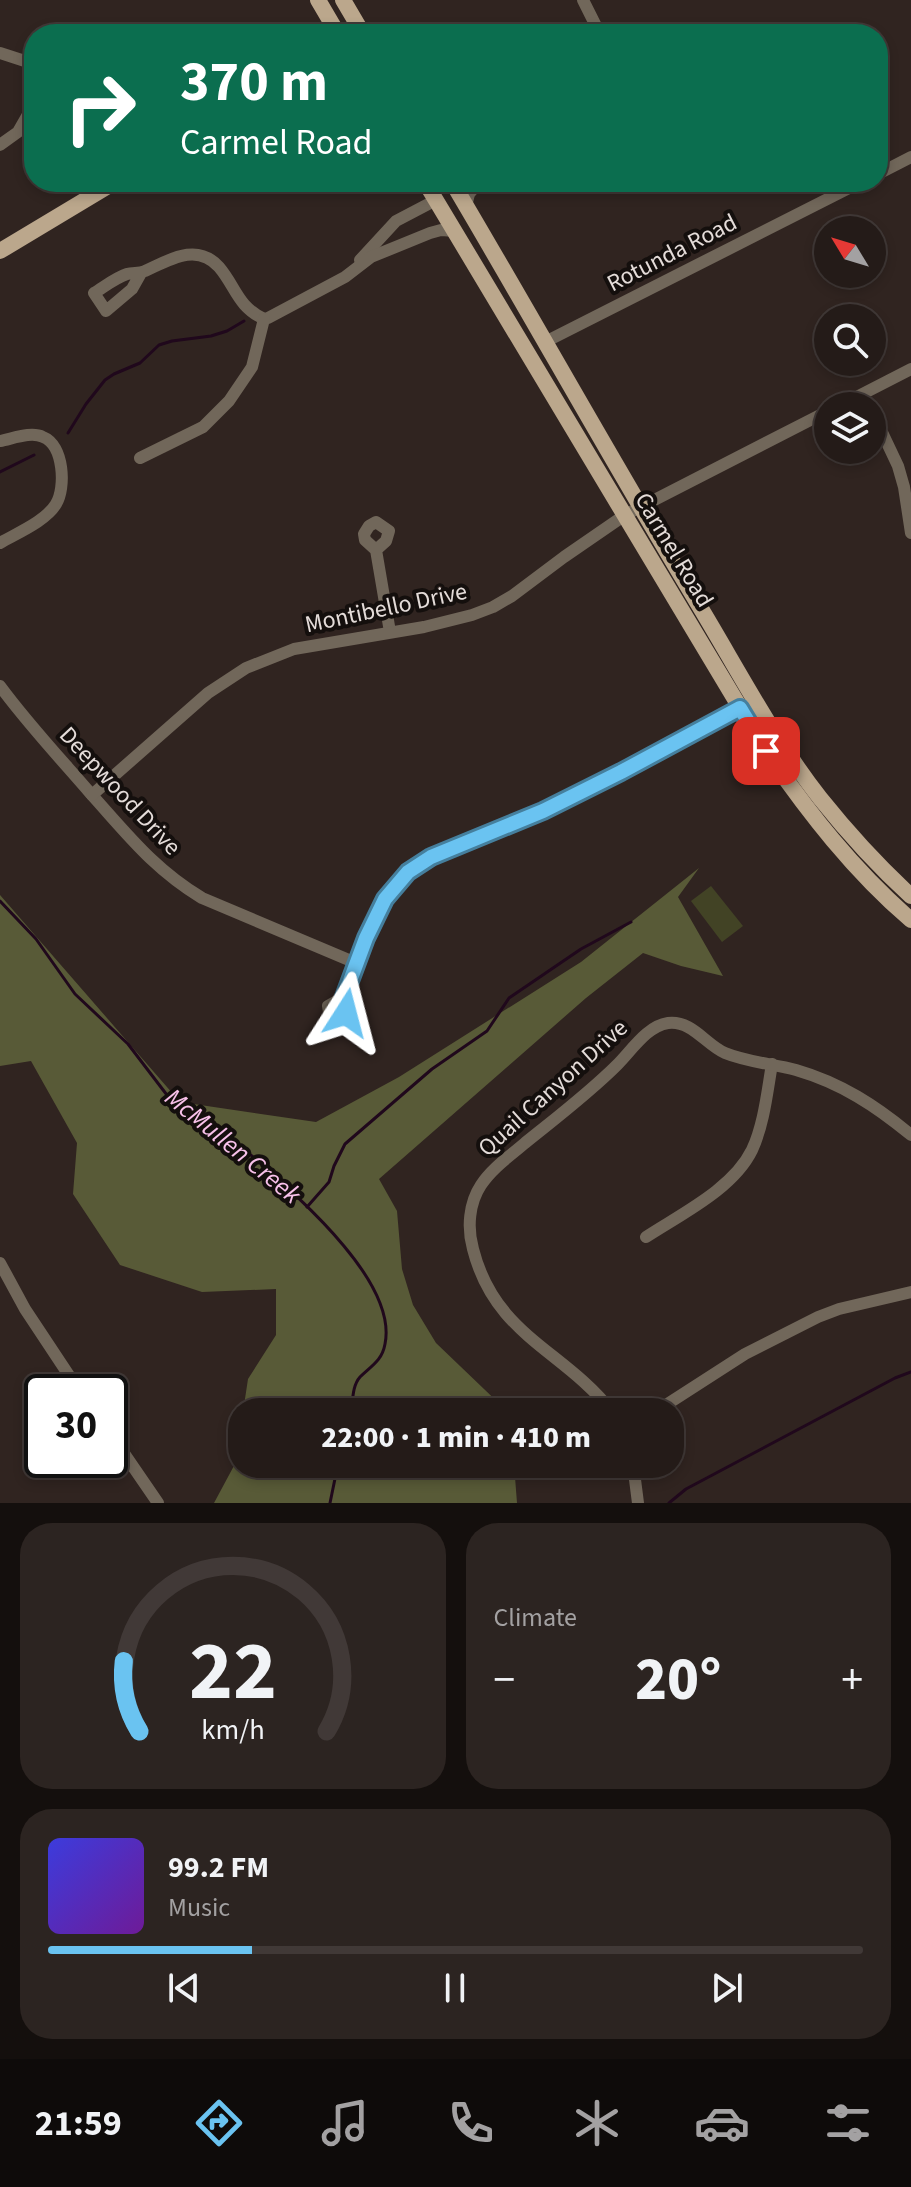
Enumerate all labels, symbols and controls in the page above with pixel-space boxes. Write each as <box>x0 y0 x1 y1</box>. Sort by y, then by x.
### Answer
text: 370 m <box>180 43 328 122</box>
icon: right <box>48 56 152 160</box>
text: Carmel Road <box>180 117 373 168</box>
street label: Rotunda Road <box>601 205 743 301</box>
north arrow <box>814 216 886 288</box>
map controls <box>814 216 886 464</box>
button: search <box>814 304 886 376</box>
button: layers <box>814 392 886 464</box>
street label: Carmel Road <box>626 486 722 614</box>
street label: Montibello Drive <box>302 574 470 642</box>
pin <box>732 717 800 785</box>
street label: Deepwood Drive <box>51 719 189 863</box>
icon: arrive <box>744 729 788 773</box>
position arrow <box>304 971 388 1055</box>
street label: Quail Canyon Drive <box>470 1011 636 1165</box>
water label: McMullen Creek <box>157 1079 310 1213</box>
speed limit sign: 30 <box>24 1374 128 1478</box>
text: 22:00 · 1 min · 410 m <box>321 1416 591 1459</box>
text: Climate <box>494 1599 577 1636</box>
text: 22 <box>189 1613 277 1731</box>
text: 20° <box>635 1638 721 1723</box>
text: − <box>494 1649 515 1712</box>
text: + <box>841 1649 863 1712</box>
text: km/h <box>201 1710 264 1750</box>
text: 99.2 FM <box>168 1846 269 1889</box>
text: Music <box>168 1889 230 1926</box>
icon: previous <box>162 1966 206 2010</box>
icon: pause <box>433 1966 477 2010</box>
icon: next <box>705 1966 749 2010</box>
icon: directions <box>191 2095 247 2151</box>
icon: music <box>317 2095 373 2151</box>
icon: phone <box>443 2095 499 2151</box>
icon: climate <box>569 2095 625 2151</box>
icon: car <box>694 2095 750 2151</box>
icon: filters <box>820 2095 876 2151</box>
text: 21:59 <box>35 2098 122 2149</box>

